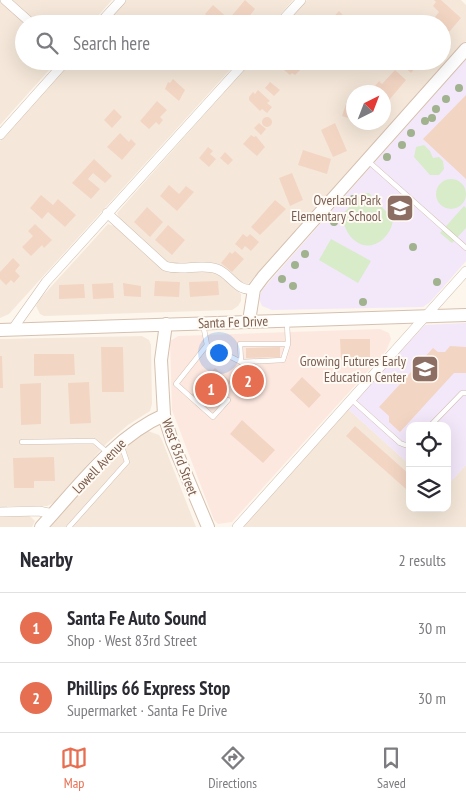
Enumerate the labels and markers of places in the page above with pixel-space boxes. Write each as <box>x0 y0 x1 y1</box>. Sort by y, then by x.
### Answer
place label: Overland Park Elementary School <box>291 191 382 225</box>
school or university icon: Overland Park Elementary School <box>385 193 415 223</box>
place label: Growing Futures Early Education Center <box>300 352 407 386</box>
school or university icon: Growing Futures Early Education Center <box>410 354 440 384</box>
pin: 2 <box>232 362 264 400</box>
pin: 1 <box>195 370 227 408</box>

